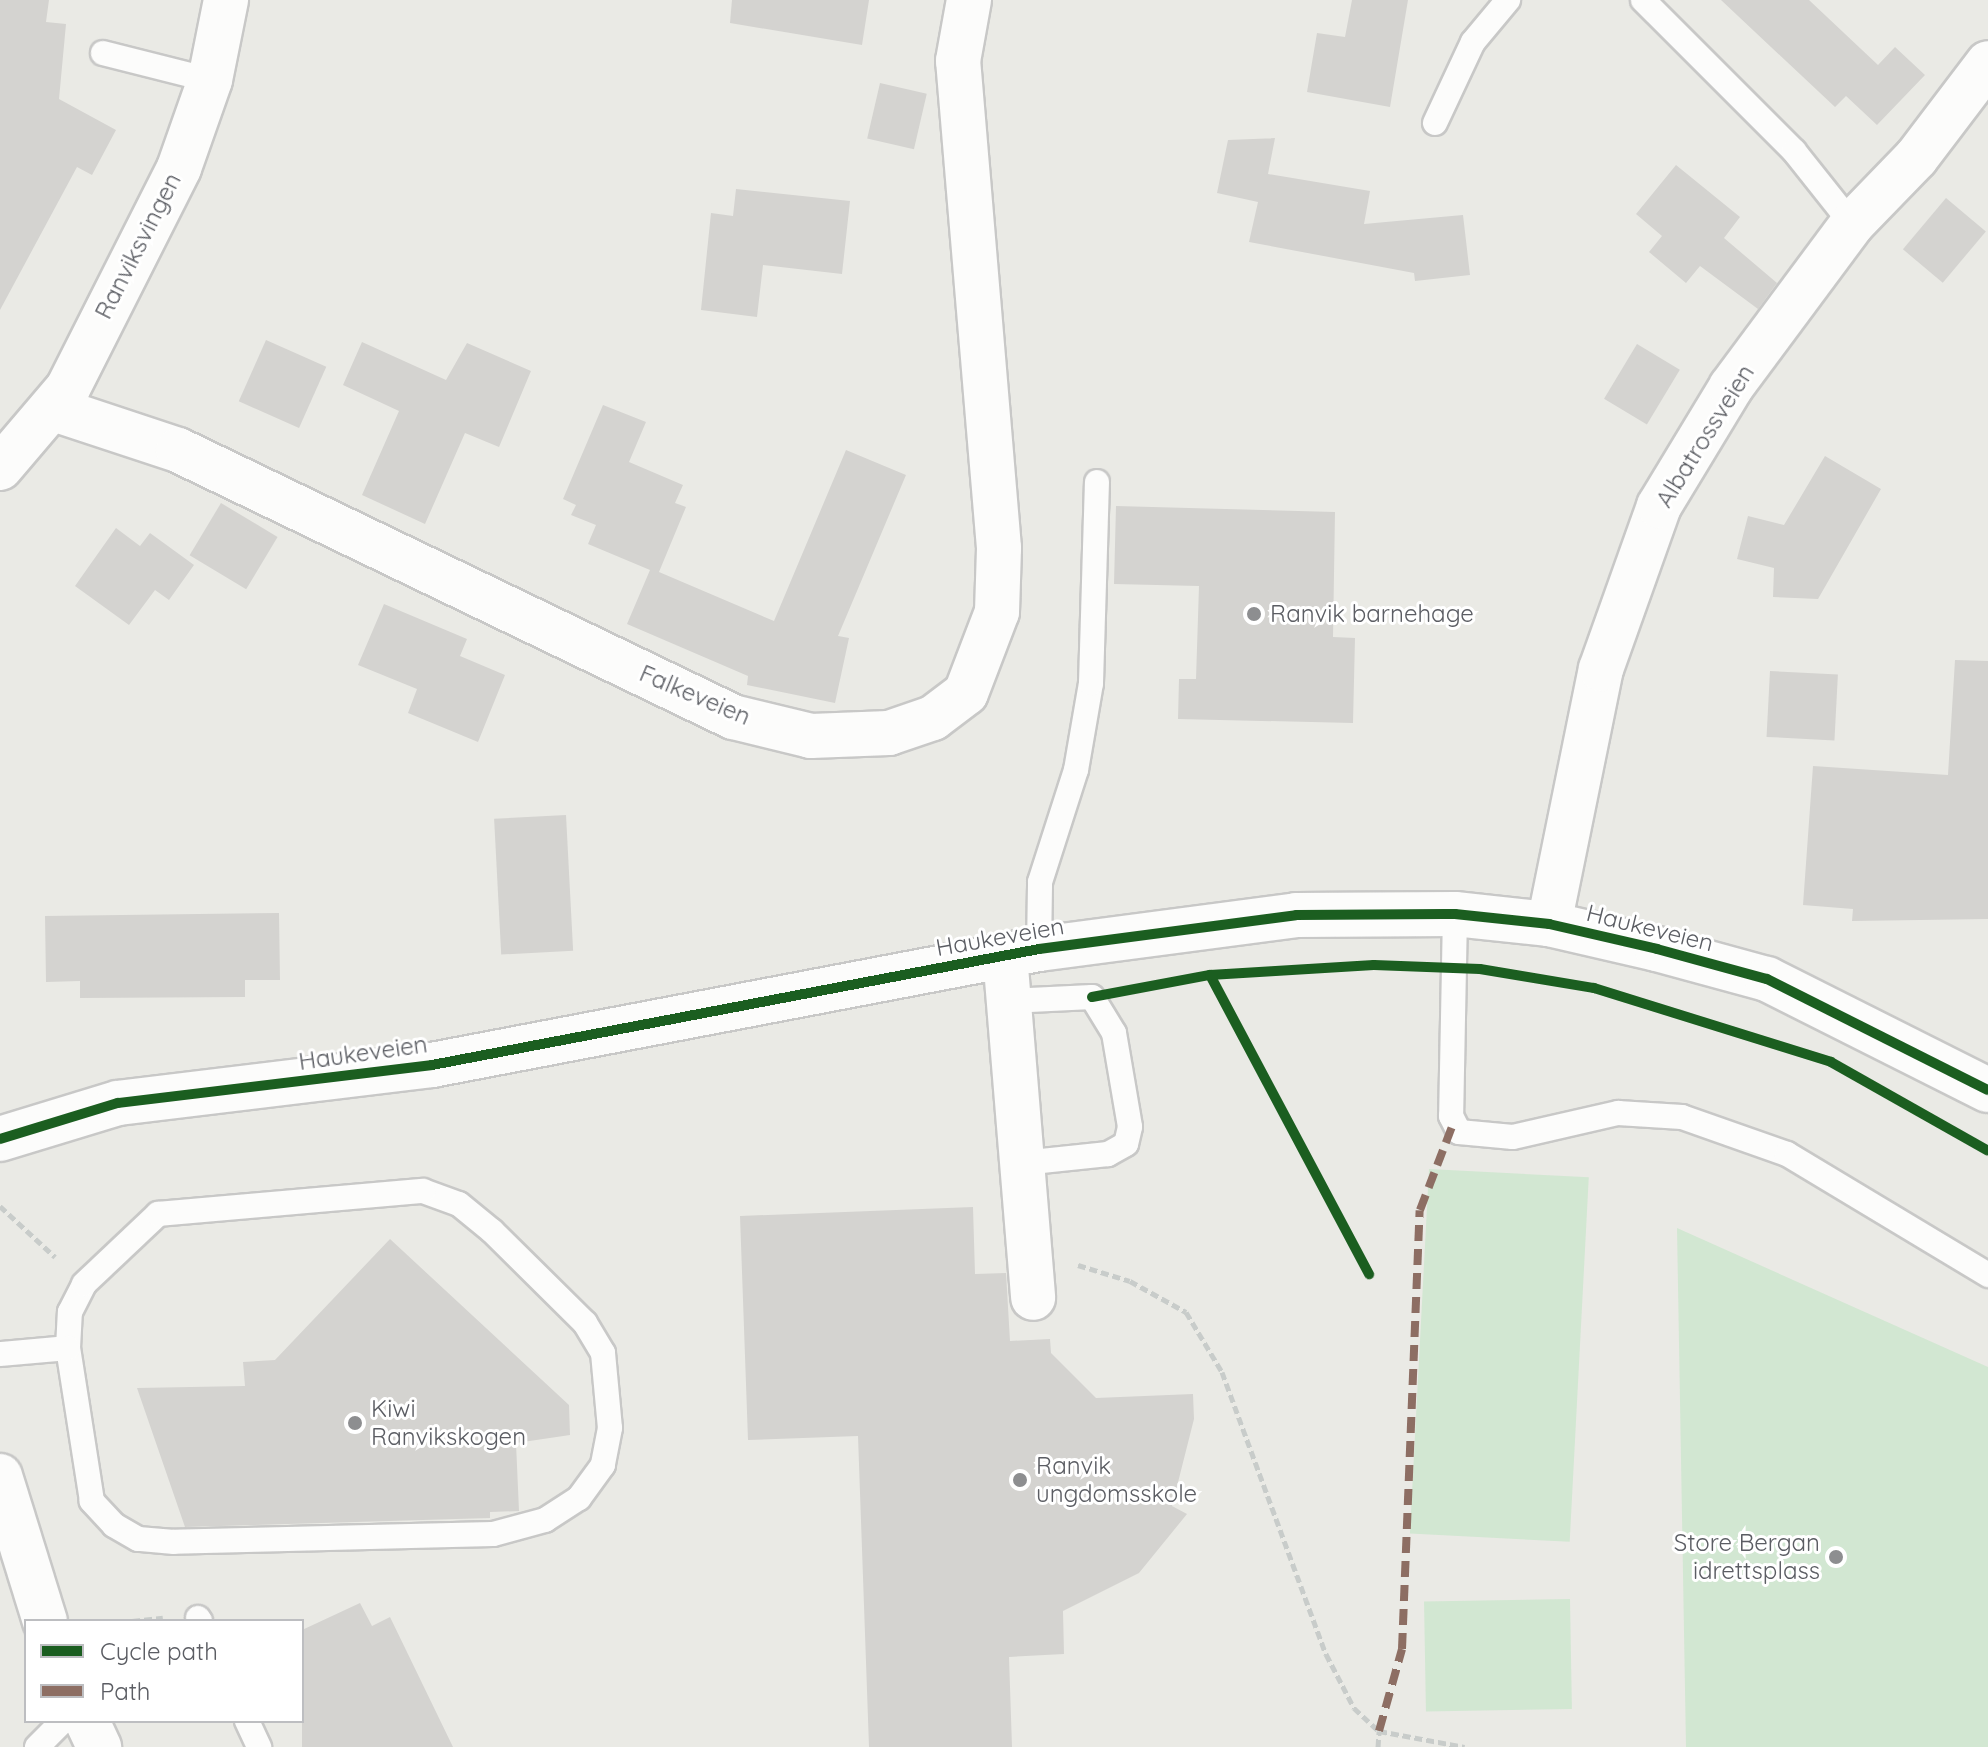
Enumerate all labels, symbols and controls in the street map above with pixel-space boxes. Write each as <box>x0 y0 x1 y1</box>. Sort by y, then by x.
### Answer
street label: Ranviksvingen <box>89 168 187 324</box>
street label: Albatrossveien <box>1650 359 1760 513</box>
place label: Ranvik barnehage <box>1270 600 1474 628</box>
marker: Ranvik barnehage <box>1245 605 1263 623</box>
street label: Falkeveien <box>635 659 755 731</box>
street label: Haukeveien <box>1584 898 1716 958</box>
street label: Haukeveien <box>934 912 1066 962</box>
street label: Haukeveien <box>297 1030 429 1076</box>
place label: Kiwi Ranvikskogen <box>371 1395 526 1451</box>
marker: Kiwi Ranvikskogen <box>346 1414 364 1432</box>
place label: Ranvik ungdomsskole <box>1036 1452 1197 1508</box>
marker: Ranvik ungdomsskole <box>1011 1471 1029 1489</box>
place label: Store Bergan idrettsplass <box>1674 1529 1820 1585</box>
marker: Store Bergan idrettsplass <box>1827 1548 1845 1566</box>
legend <box>24 1619 304 1723</box>
text: Cycle path <box>100 1636 218 1666</box>
text: Path <box>100 1676 151 1706</box>

